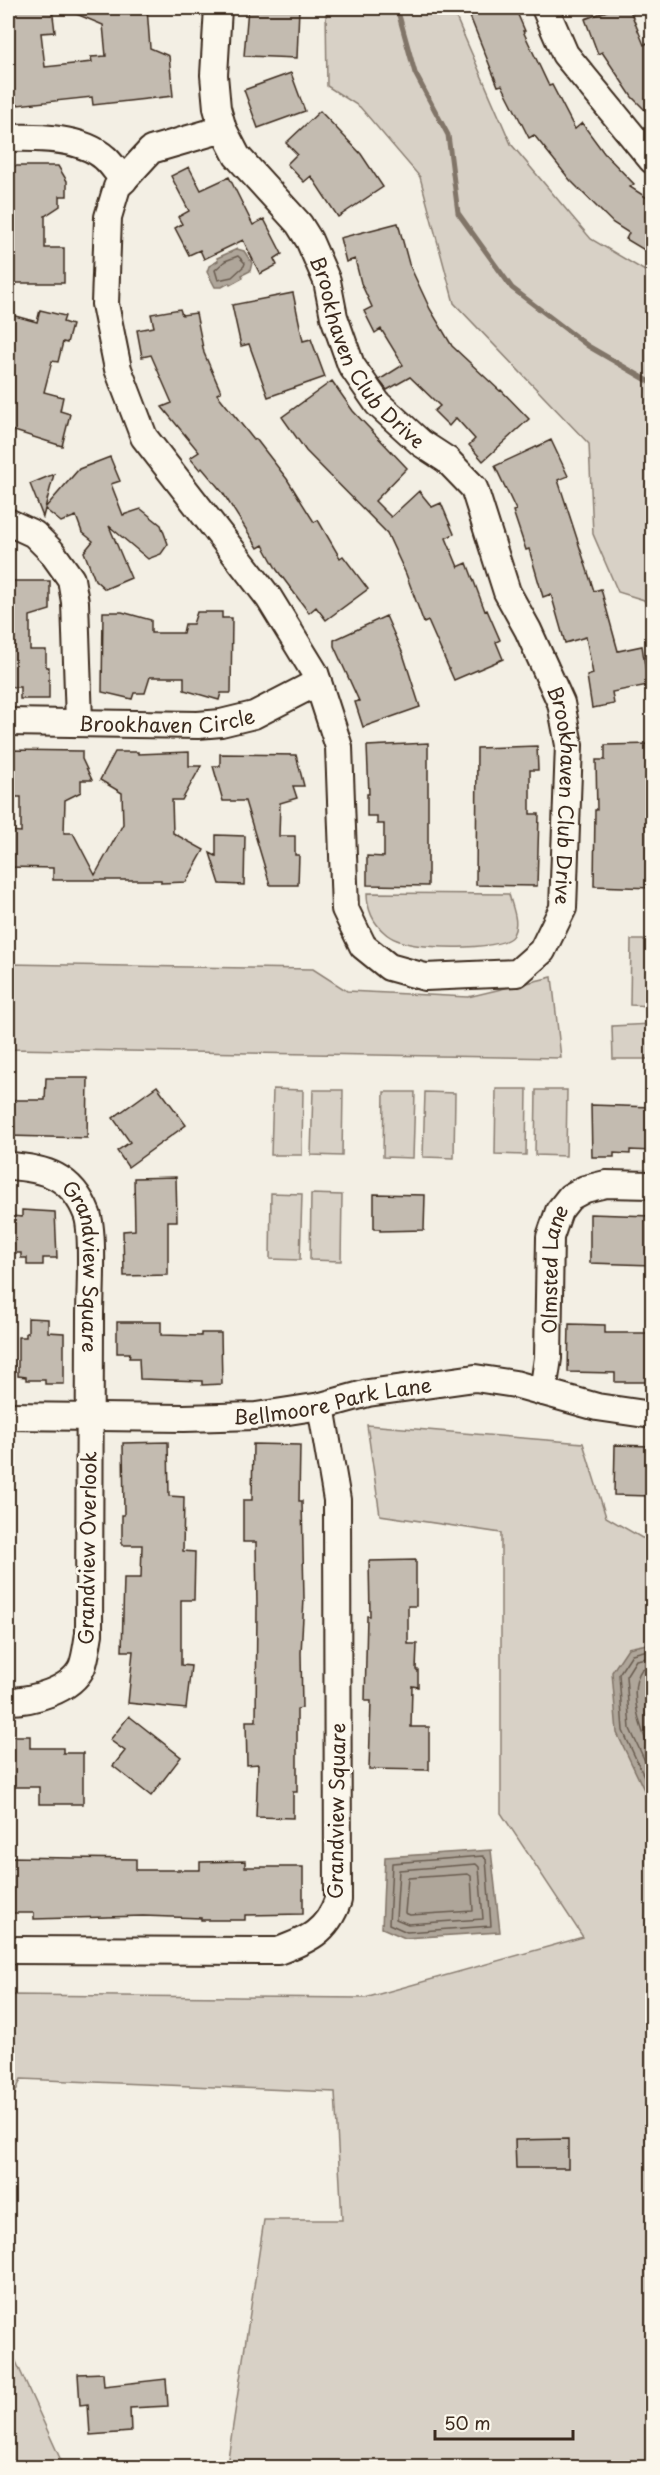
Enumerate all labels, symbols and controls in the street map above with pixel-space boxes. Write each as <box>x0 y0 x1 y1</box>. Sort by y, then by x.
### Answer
street label: Brookhaven Club Drive <box>303 251 432 455</box>
street label: Brookhaven Club Drive <box>540 680 584 905</box>
street label: Brookhaven Circle <box>78 700 258 740</box>
street label: Grandview Square <box>55 1173 106 1353</box>
street label: Olmsted Lane <box>533 1197 575 1334</box>
street label: Bellmoore Park Lane <box>233 1369 434 1432</box>
street label: Grandview Overlook <box>70 1451 104 1645</box>
street label: Grandview Square <box>319 1723 353 1899</box>
scale bar <box>435 2403 573 2441</box>
text: 50 m <box>444 2409 491 2436</box>

